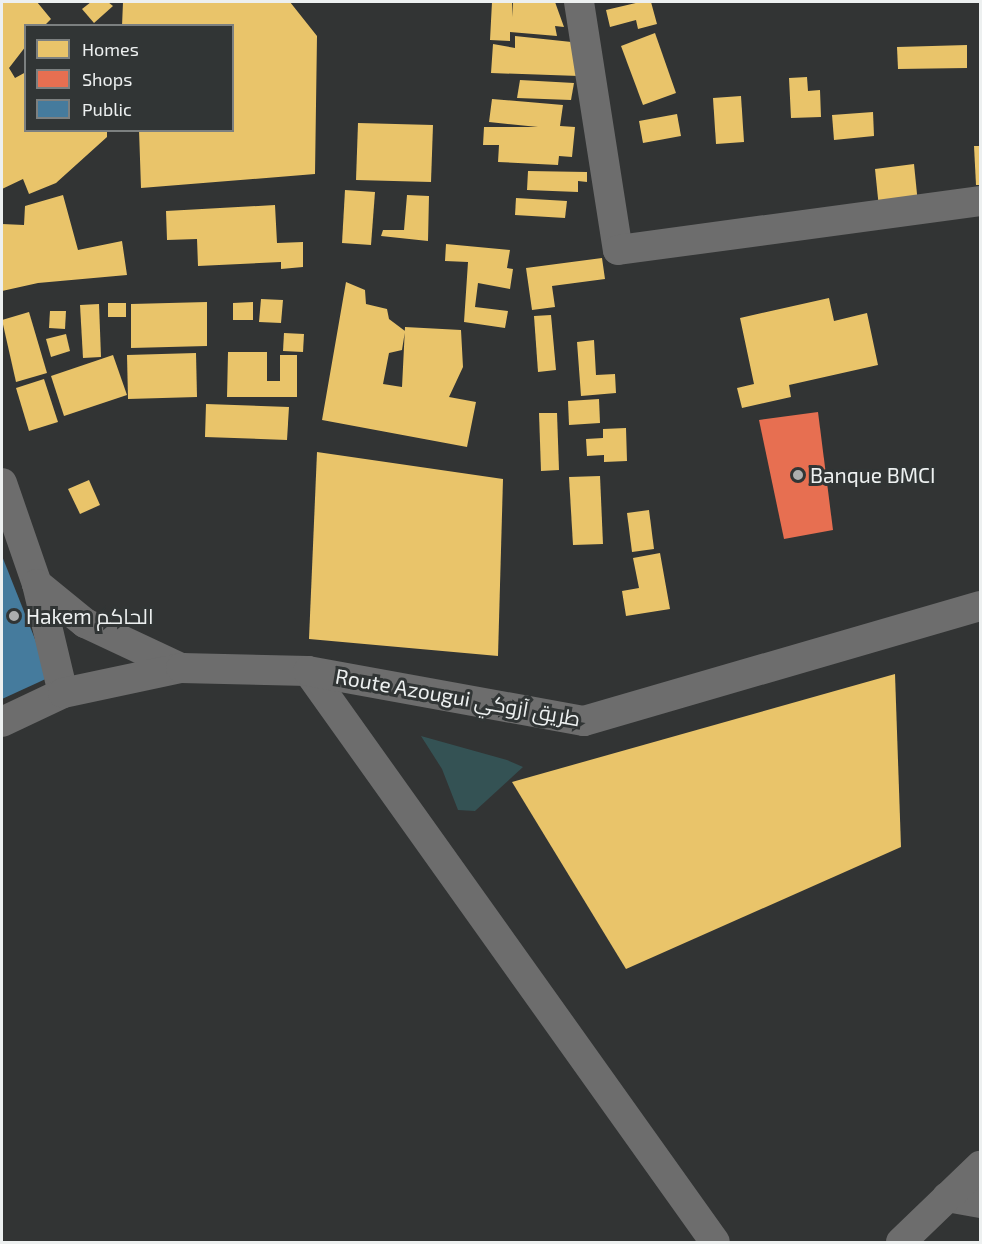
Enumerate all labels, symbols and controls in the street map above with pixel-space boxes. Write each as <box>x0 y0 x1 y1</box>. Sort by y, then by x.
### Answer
legend <box>24 24 234 132</box>
text: Homes <box>82 38 139 60</box>
text: Shops <box>82 68 132 90</box>
text: Public <box>82 98 132 120</box>
place label: Banque BMCI <box>810 462 936 488</box>
marker: Banque BMCI <box>791 468 805 482</box>
place label: Hakem الحاكم <box>26 603 154 629</box>
marker: Hakem الحاكم <box>7 609 21 623</box>
street label: Route Azougui طريق آزوكي <box>333 663 583 731</box>

